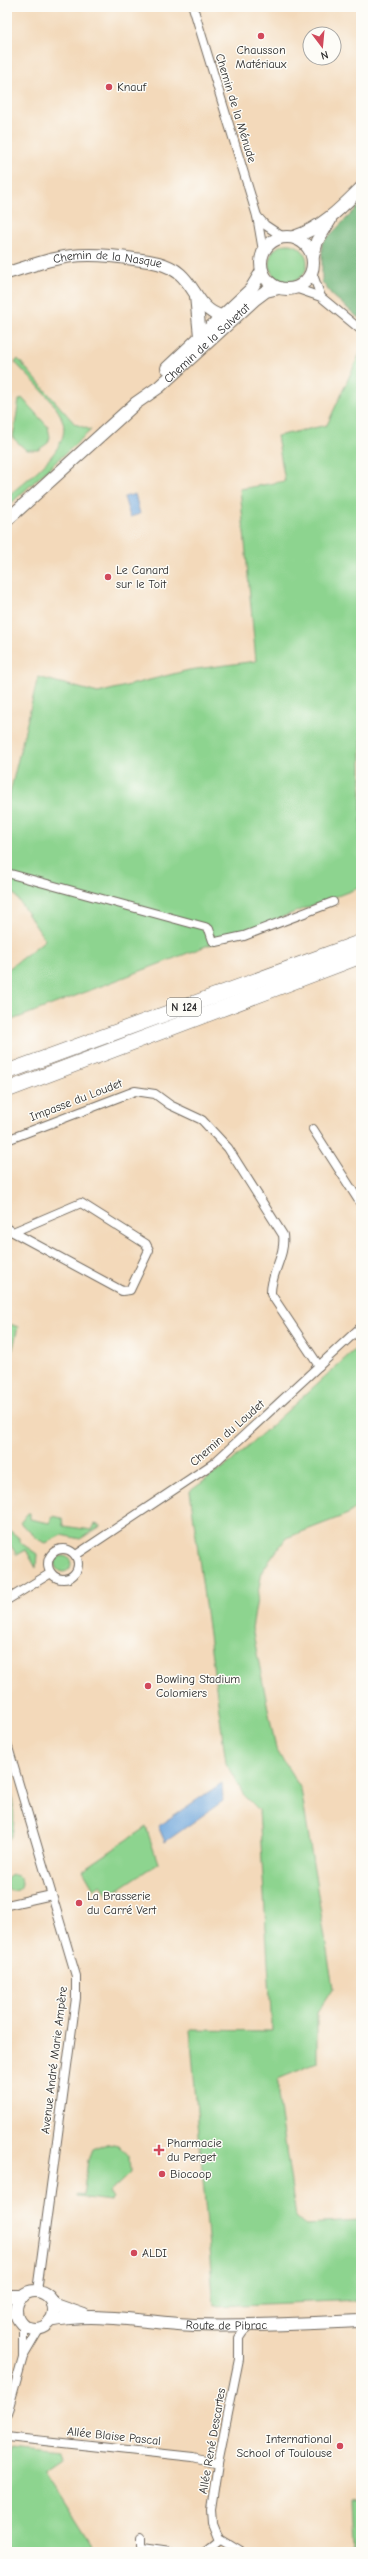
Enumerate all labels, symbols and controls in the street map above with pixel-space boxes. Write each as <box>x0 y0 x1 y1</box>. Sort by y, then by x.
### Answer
north arrow <box>302 26 342 66</box>
marker: Chausson Matériaux <box>256 31 266 41</box>
place label: Chausson Matériaux <box>236 43 287 71</box>
text: N <box>319 48 330 62</box>
street label: Chemin de la Ménude <box>213 52 259 164</box>
place label: Knauf <box>117 80 147 94</box>
marker: Knauf <box>104 82 114 92</box>
street label: Chemin de la Nasque <box>52 248 164 271</box>
street label: Chemin de la Salvetat <box>161 300 253 386</box>
place label: Le Canard sur le Toit <box>116 563 169 591</box>
marker: Le Canard sur le Toit <box>103 572 113 582</box>
road number: N 124 <box>167 998 201 1016</box>
street label: Impasse du Loudet <box>28 1076 125 1124</box>
street label: Chemin du Loudet <box>187 1397 267 1469</box>
place label: Bowling Stadium Colomiers <box>156 1672 240 1700</box>
marker: Bowling Stadium Colomiers <box>143 1681 153 1691</box>
place label: La Brasserie du Carré Vert <box>87 1889 157 1917</box>
marker: La Brasserie du Carré Vert <box>74 1898 84 1908</box>
street label: Avenue André Marie Ampère <box>38 1985 70 2135</box>
place label: Pharmacie du Perget <box>167 2136 222 2164</box>
marker: Pharmacie du Perget <box>154 2145 164 2155</box>
place label: Biocoop <box>170 2167 211 2181</box>
marker: Biocoop <box>157 2169 167 2179</box>
place label: ALDI <box>142 2246 167 2260</box>
marker: ALDI <box>129 2248 139 2258</box>
street label: Route de Pibrac <box>185 2318 268 2333</box>
street label: Allée René Descartes <box>196 2387 228 2495</box>
street label: Allée Blaise Pascal <box>66 2424 162 2448</box>
place label: International School of Toulouse <box>236 2432 332 2460</box>
marker: International School of Toulouse <box>335 2441 345 2451</box>

